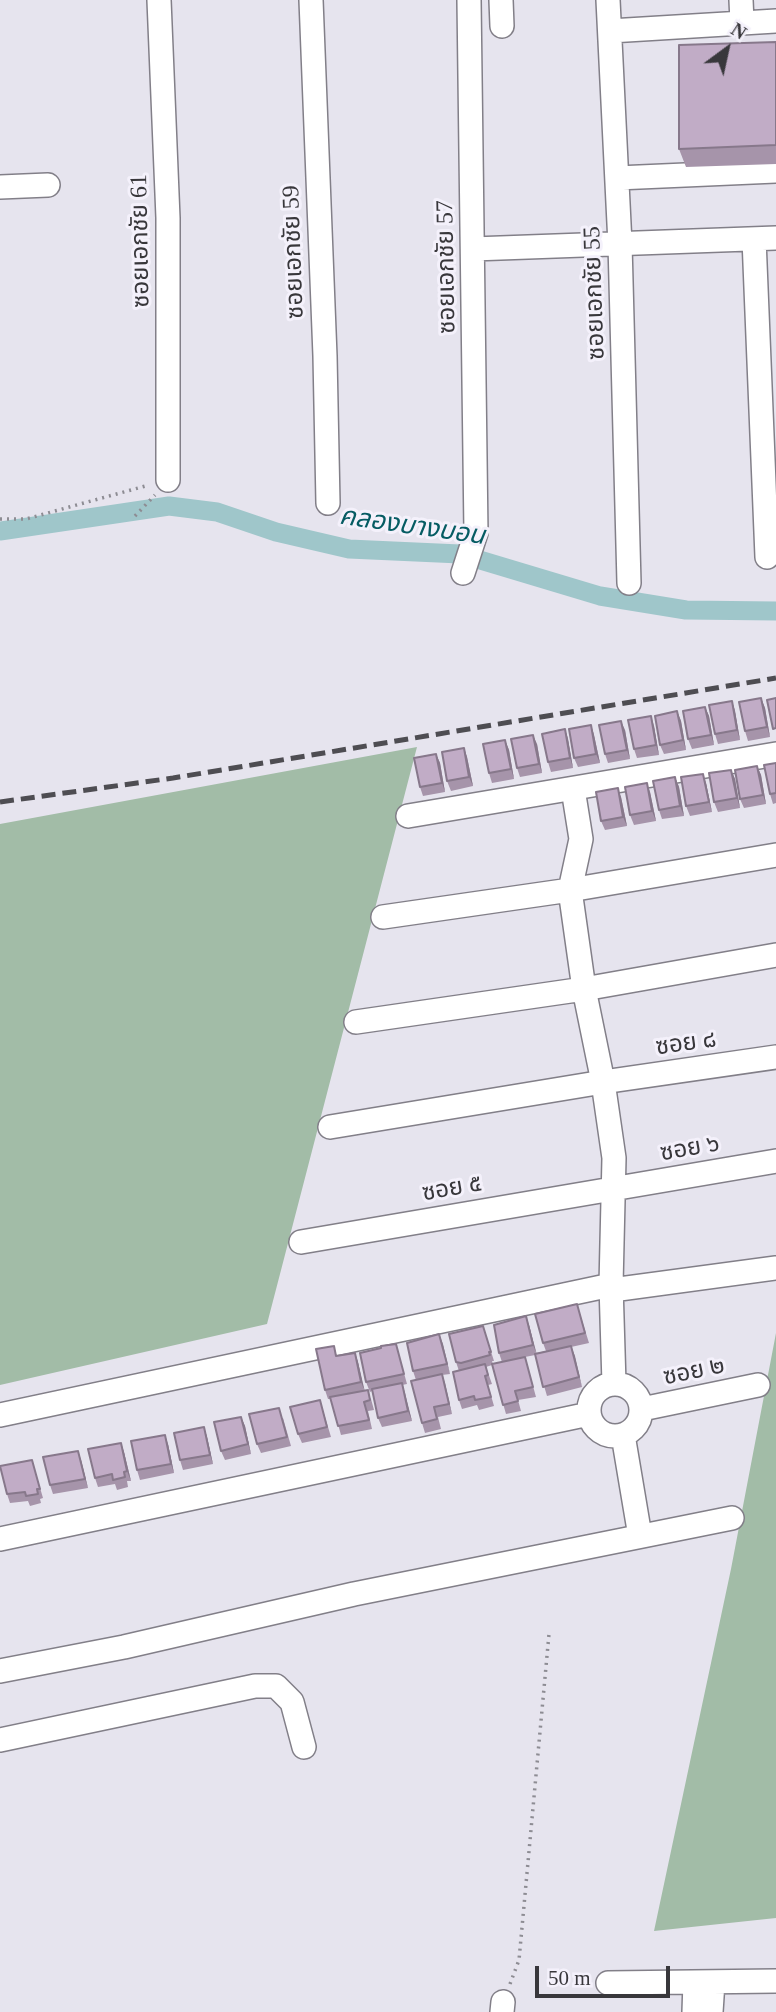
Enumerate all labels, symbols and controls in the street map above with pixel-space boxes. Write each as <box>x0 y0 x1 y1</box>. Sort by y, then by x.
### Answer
north arrow <box>692 14 762 84</box>
text: N <box>727 18 750 44</box>
street label: ซอยเอกชัย 61 <box>125 174 157 308</box>
street label: ซอยเอกชัย 59 <box>277 185 311 319</box>
street label: ซอยเอกชัย 57 <box>431 200 463 334</box>
street label: ซอยเอกชัย 55 <box>578 226 612 360</box>
water label: คลองบางบอน <box>337 501 487 553</box>
street label: ซอย ๘ <box>654 1025 718 1063</box>
street label: ซอย ๖ <box>658 1130 722 1168</box>
street label: ซอย ๕ <box>420 1170 484 1208</box>
street label: ซอย ๒ <box>661 1351 727 1393</box>
scale bar <box>538 1952 673 1996</box>
text: 50 m <box>548 1966 591 1990</box>

